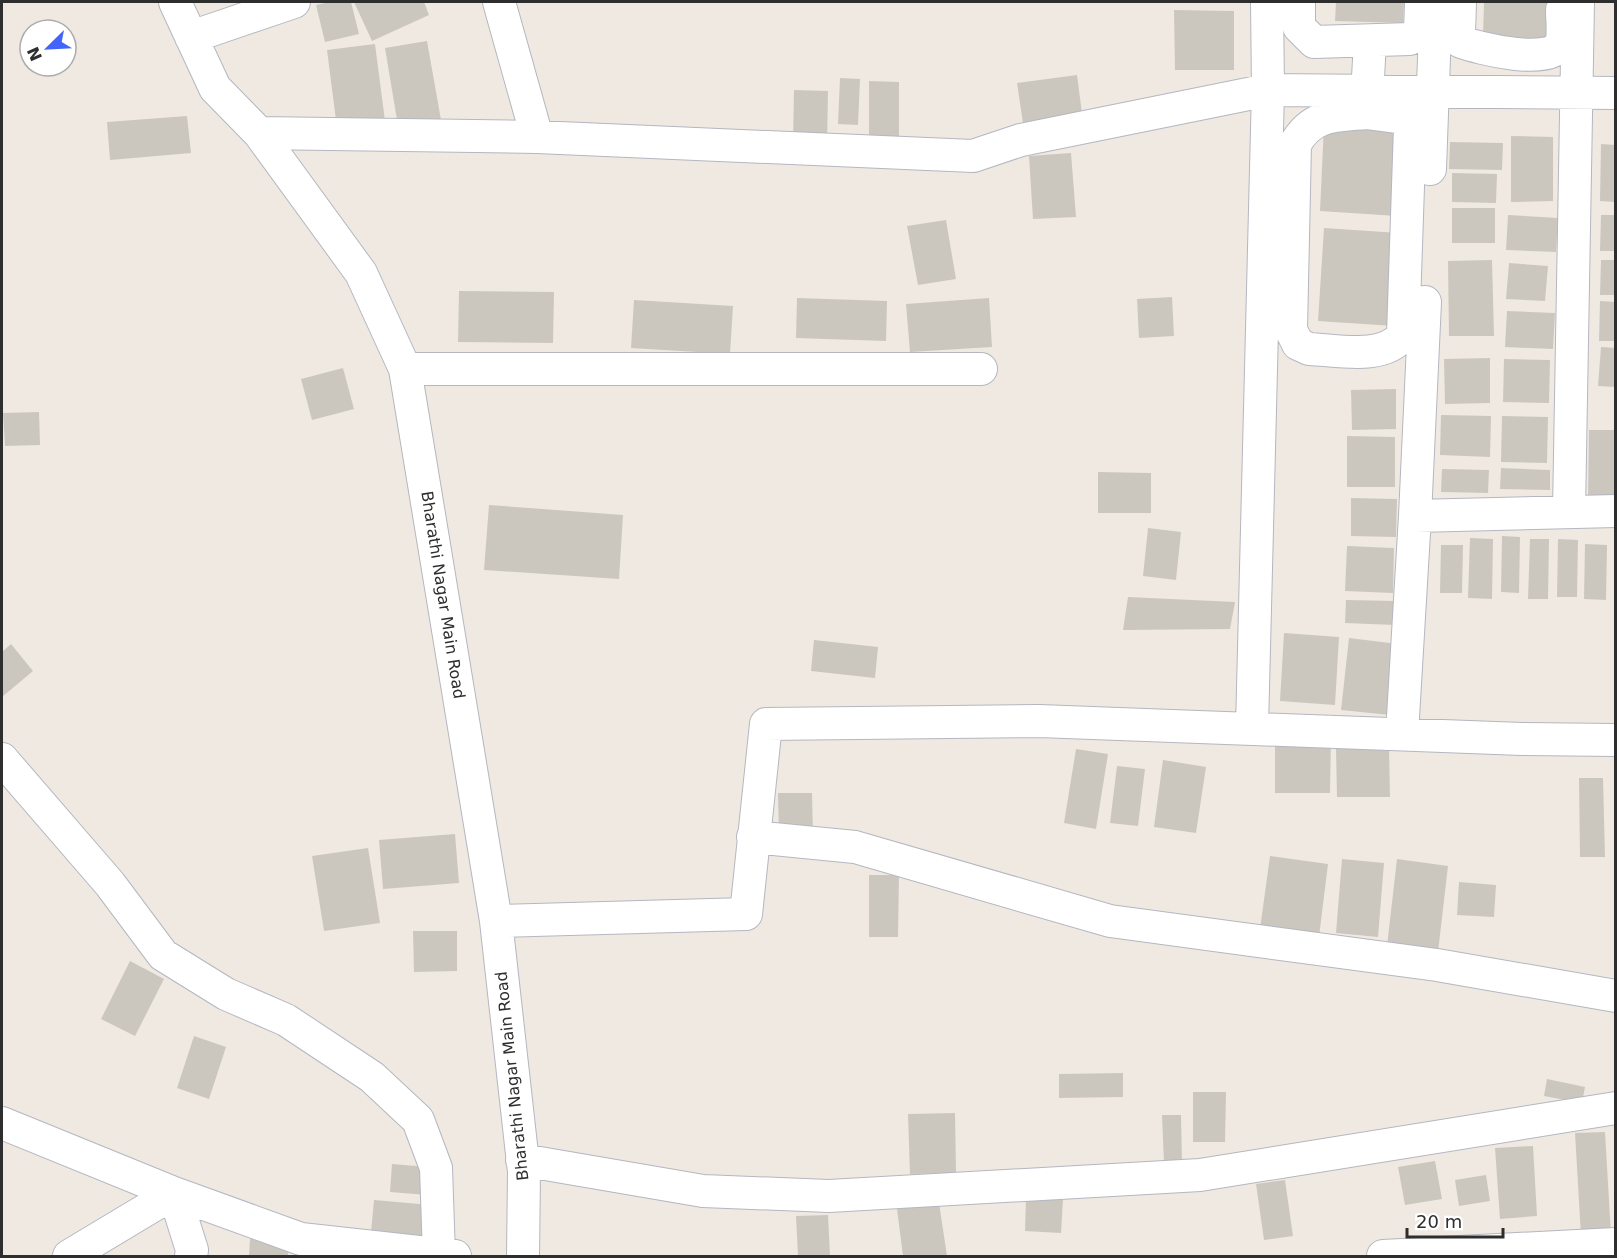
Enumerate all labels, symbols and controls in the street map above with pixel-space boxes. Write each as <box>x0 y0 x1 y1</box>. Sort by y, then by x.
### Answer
north arrow <box>18 18 78 78</box>
text: N <box>23 44 46 64</box>
street label: Bharathi Nagar Main Road <box>417 490 469 700</box>
street label: Bharathi Nagar Main Road <box>492 971 532 1181</box>
scale bar <box>1407 1201 1503 1239</box>
text: 20 m <box>1416 1211 1462 1232</box>

